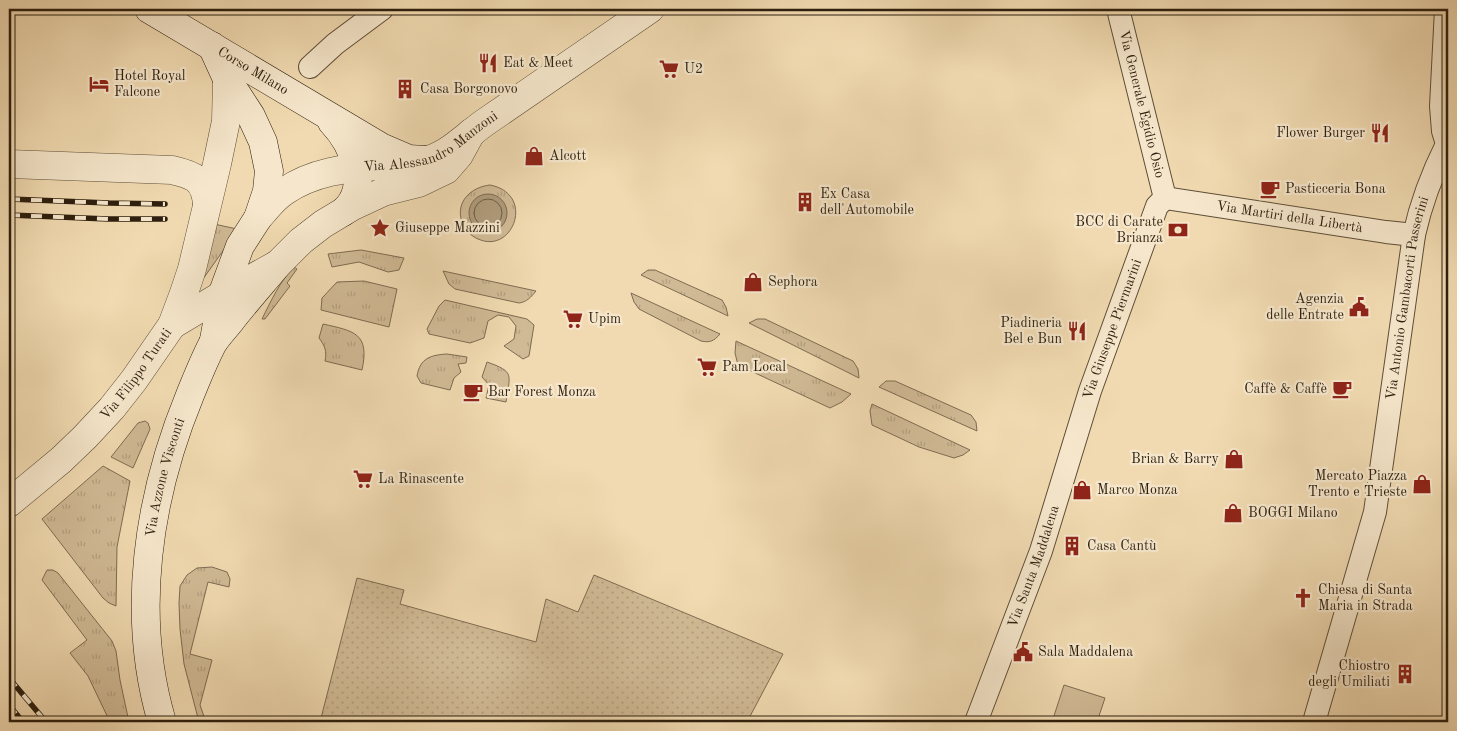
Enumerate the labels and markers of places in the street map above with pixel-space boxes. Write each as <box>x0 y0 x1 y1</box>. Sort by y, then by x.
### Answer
restaurant icon: Eat & Meet <box>477 52 499 74</box>
place label: Eat & Meet <box>503 56 573 70</box>
supermarket icon: U2 <box>658 58 680 80</box>
place label: U2 <box>684 62 703 76</box>
place label: Hotel Royal Falcone <box>114 69 186 99</box>
hotel icon: Hotel Royal Falcone <box>88 73 110 95</box>
building icon: Casa Borgonovo <box>394 78 416 100</box>
place label: Casa Borgonovo <box>420 82 518 96</box>
restaurant icon: Flower Burger <box>1369 122 1391 144</box>
place label: Flower Burger <box>1276 126 1365 140</box>
shop icon: Alcott <box>523 145 545 167</box>
place label: Alcott <box>549 149 586 163</box>
cafe icon: Pasticceria Bona <box>1259 178 1281 200</box>
place label: Pasticceria Bona <box>1285 182 1386 196</box>
place label: Ex Casa dell'Automobile <box>820 187 914 217</box>
building icon: Ex Casa dell'Automobile <box>794 191 816 213</box>
place label: BCC di Carate Brianza <box>1075 215 1163 245</box>
place icon: Giuseppe Mazzini <box>369 217 391 239</box>
bank icon: BCC di Carate Brianza <box>1167 219 1189 241</box>
place label: Giuseppe Mazzini <box>395 221 500 235</box>
shop icon: Sephora <box>742 271 764 293</box>
place label: Sephora <box>768 275 818 289</box>
place label: Agenzia delle Entrate <box>1266 292 1344 322</box>
public building icon: Agenzia delle Entrate <box>1348 296 1370 318</box>
supermarket icon: Upim <box>562 308 584 330</box>
place label: Upim <box>588 312 621 326</box>
place label: Piadineria Bel e Bun <box>1000 316 1062 346</box>
restaurant icon: Piadineria Bel e Bun <box>1066 320 1088 342</box>
supermarket icon: Pam Local <box>696 356 718 378</box>
place label: Pam Local <box>722 360 786 374</box>
cafe icon: Caffè & Caffè <box>1331 378 1353 400</box>
cafe icon: Bar Forest Monza <box>462 381 484 403</box>
place label: Caffè & Caffè <box>1244 382 1327 396</box>
place label: Bar Forest Monza <box>488 385 596 399</box>
shop icon: Brian & Barry <box>1223 448 1245 470</box>
place label: Brian & Barry <box>1131 452 1220 466</box>
supermarket icon: La Rinascente <box>352 468 374 490</box>
place label: Mercato Piazza Trento e Trieste <box>1308 469 1407 499</box>
place label: La Rinascente <box>378 472 464 486</box>
shop icon: Mercato Piazza Trento e Trieste <box>1411 473 1433 495</box>
shop icon: Marco Monza <box>1071 479 1093 501</box>
place label: Marco Monza <box>1097 483 1178 497</box>
shop icon: BOGGI Milano <box>1222 502 1244 524</box>
place label: BOGGI Milano <box>1248 506 1338 520</box>
building icon: Casa Cantù <box>1061 535 1083 557</box>
place label: Casa Cantù <box>1087 539 1157 553</box>
place label: Chiesa di Santa Maria in Strada <box>1318 583 1413 613</box>
church icon: Chiesa di Santa Maria in Strada <box>1292 587 1314 609</box>
public building icon: Sala Maddalena <box>1012 641 1034 663</box>
place label: Sala Maddalena <box>1038 645 1133 659</box>
place label: Chiostro degli Umiliati <box>1308 659 1390 689</box>
building icon: Chiostro degli Umiliati <box>1394 663 1416 685</box>

